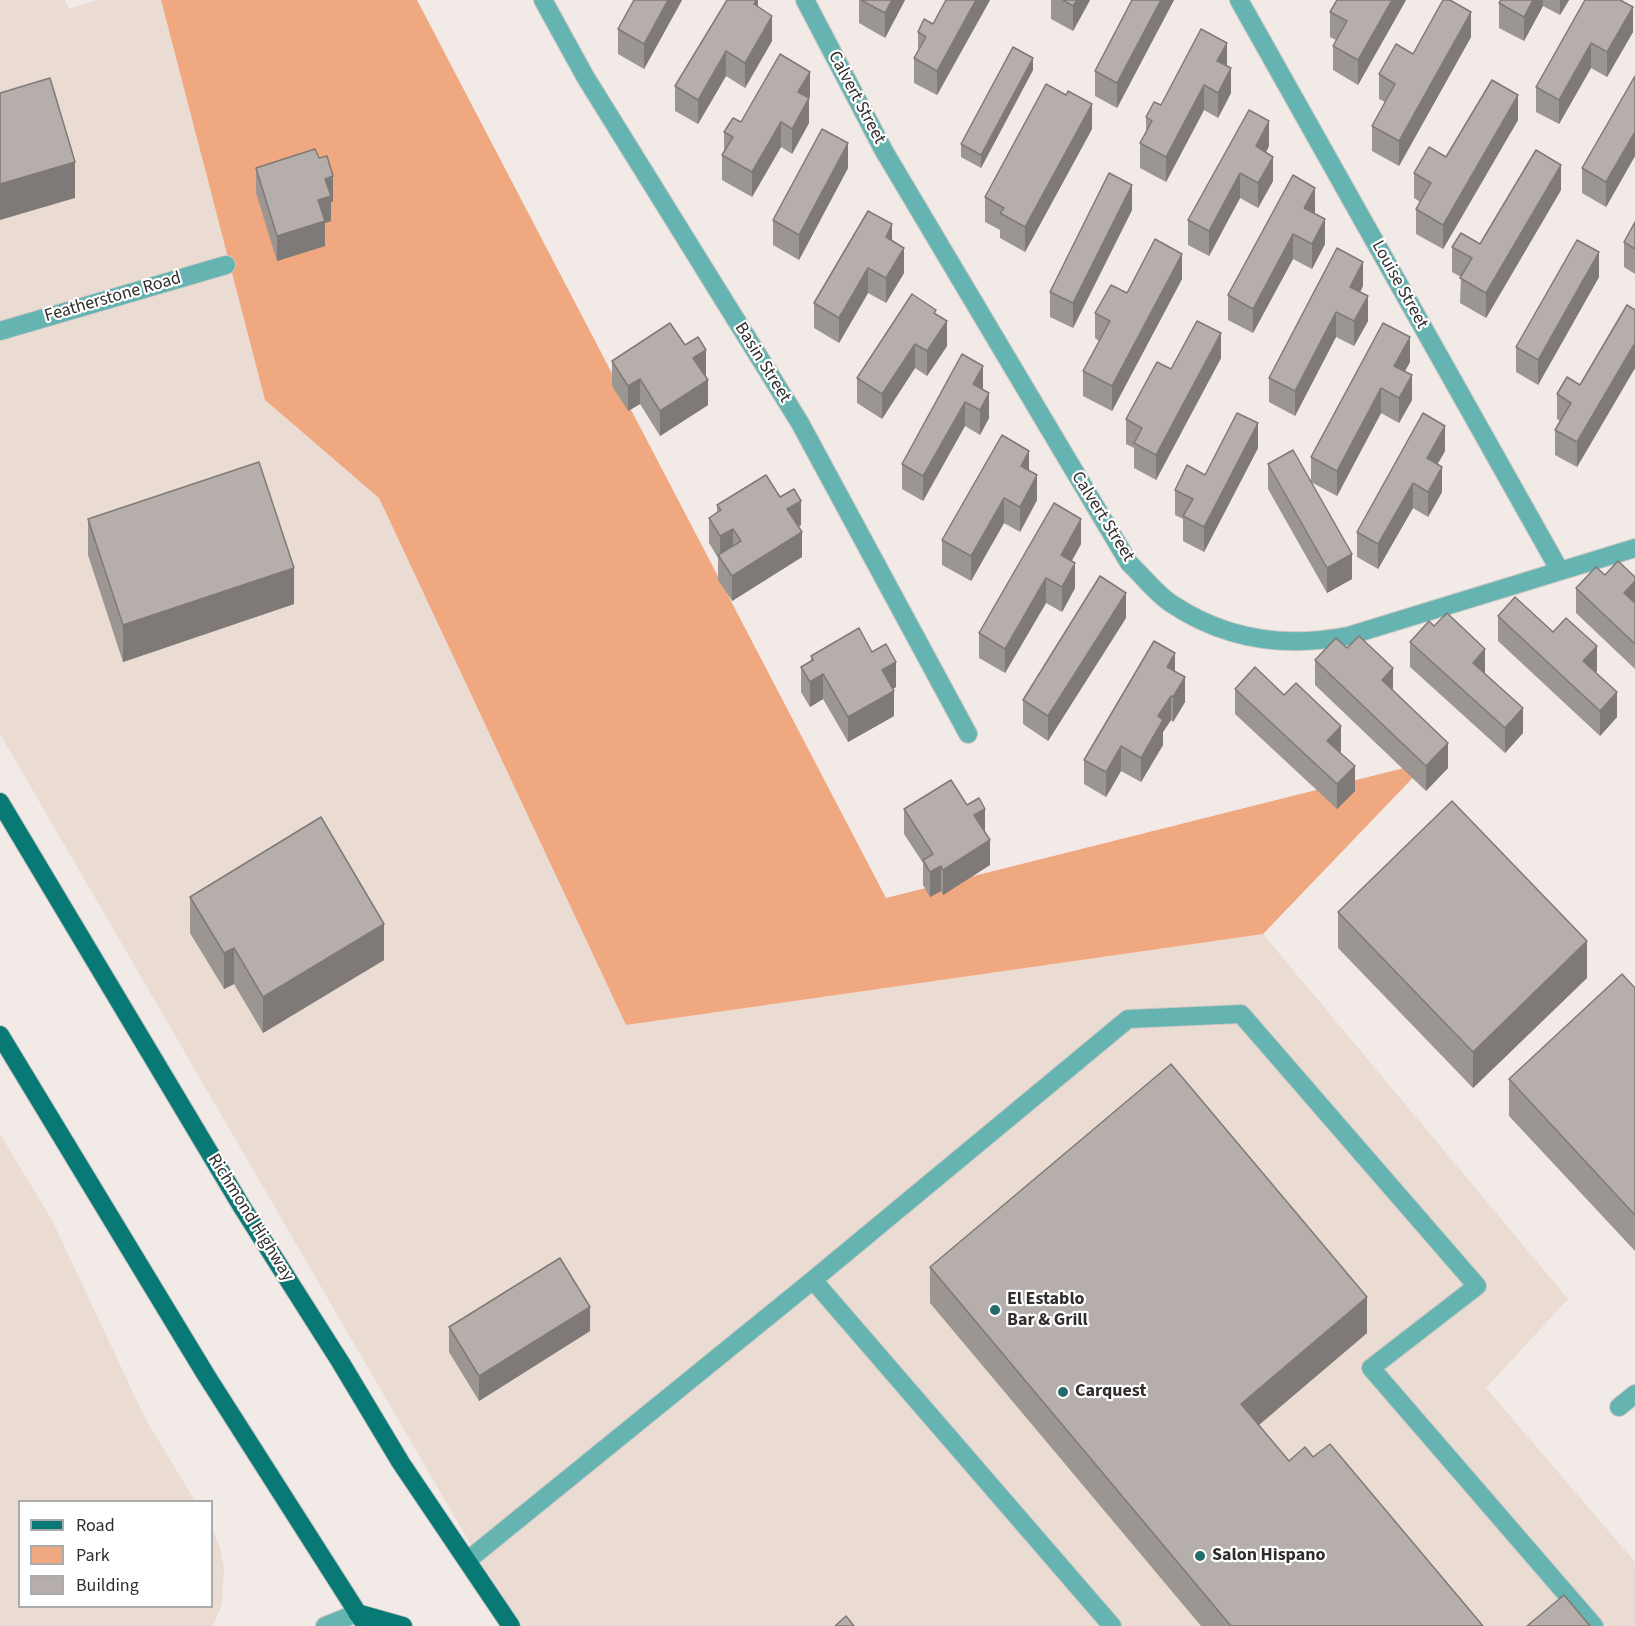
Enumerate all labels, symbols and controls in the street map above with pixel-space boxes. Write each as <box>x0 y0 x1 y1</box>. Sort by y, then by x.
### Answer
street label: Calvert Street <box>822 48 890 148</box>
street label: Louise Street <box>1366 237 1432 333</box>
street label: Featherstone Road <box>42 268 184 328</box>
street label: Basin Street <box>729 319 795 407</box>
street label: Calvert Street <box>1066 468 1138 566</box>
street label: Richmond Highway <box>202 1150 298 1286</box>
place label: El Establo Bar & Grill <box>1007 1289 1088 1332</box>
marker: El Establo Bar & Grill <box>988 1303 1002 1317</box>
place label: Carquest <box>1075 1381 1146 1403</box>
marker: Carquest <box>1056 1385 1070 1399</box>
legend <box>18 1500 213 1608</box>
text: Road <box>76 1513 115 1538</box>
text: Park <box>76 1543 110 1568</box>
place label: Salon Hispano <box>1212 1545 1325 1567</box>
marker: Salon Hispano <box>1193 1549 1207 1563</box>
text: Building <box>76 1573 139 1598</box>

